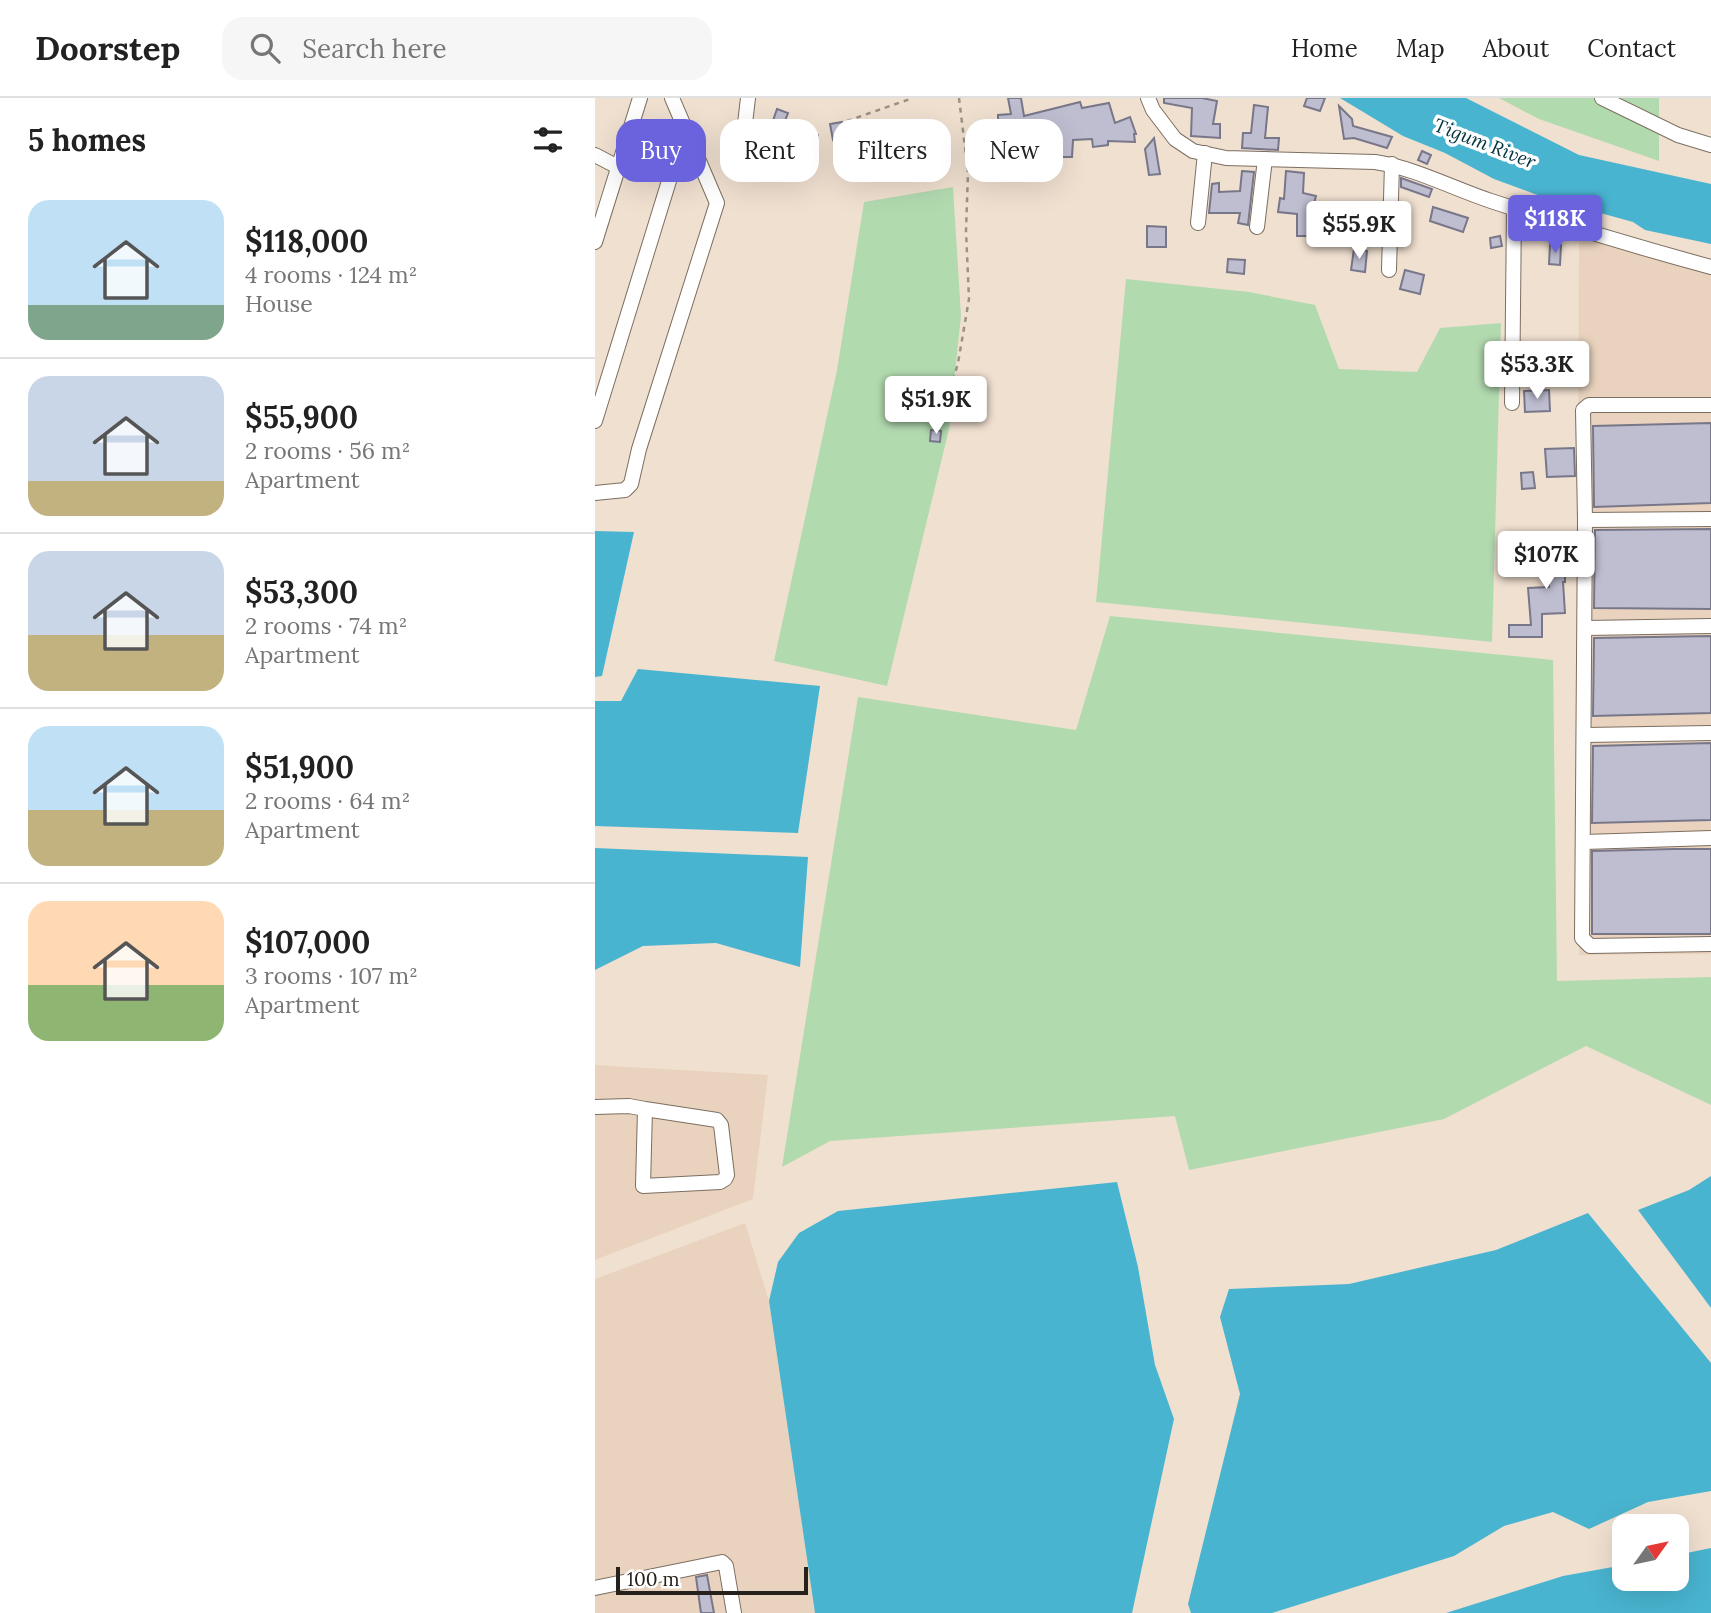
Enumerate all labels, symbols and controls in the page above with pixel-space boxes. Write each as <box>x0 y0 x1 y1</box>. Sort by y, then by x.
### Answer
search box <box>222 17 712 80</box>
text: Doorstep <box>35 27 180 69</box>
icon: search <box>246 29 284 67</box>
text: Search here <box>302 32 447 65</box>
text: Home <box>1291 33 1358 64</box>
text: Map <box>1396 33 1445 64</box>
text: About <box>1483 33 1549 64</box>
text: Contact <box>1587 33 1676 64</box>
water label: Tigum River <box>1431 113 1540 174</box>
chip: Buy <box>616 119 706 182</box>
chip: Rent <box>720 119 819 182</box>
chip: Filters <box>833 119 951 182</box>
chip: New <box>965 119 1063 182</box>
text: 5 homes <box>28 121 146 159</box>
icon: filters <box>529 121 567 159</box>
pin: $118K <box>1506 195 1604 255</box>
pin: $55.9K <box>1302 202 1416 261</box>
text: $118K <box>1524 203 1586 232</box>
text: $55.9K <box>1322 209 1396 238</box>
text: $118,000 <box>245 222 368 260</box>
icon: home <box>84 228 168 312</box>
text: 4 rooms · 124 m² <box>245 260 417 289</box>
text: House <box>245 289 313 318</box>
pin: $53.3K <box>1480 342 1594 401</box>
text: $53.3K <box>1500 349 1574 378</box>
pin: $51.9K <box>879 376 993 436</box>
text: $51.9K <box>901 384 971 413</box>
text: $55,900 <box>245 398 358 436</box>
icon: home <box>84 404 168 488</box>
text: 2 rooms · 56 m² <box>245 436 410 465</box>
text: Apartment <box>245 465 360 494</box>
pin: $107K <box>1497 532 1595 591</box>
text: $107K <box>1514 539 1578 568</box>
text: $53,300 <box>245 573 358 611</box>
icon: home <box>84 579 168 663</box>
text: 2 rooms · 74 m² <box>245 611 407 640</box>
text: Apartment <box>245 640 360 669</box>
text: $51,900 <box>245 748 354 786</box>
icon: home <box>84 754 168 838</box>
text: 2 rooms · 64 m² <box>245 786 410 815</box>
text: Apartment <box>245 815 360 844</box>
text: $107,000 <box>245 923 370 961</box>
icon: home <box>84 929 168 1013</box>
text: 3 rooms · 107 m² <box>245 961 418 990</box>
text: Apartment <box>245 990 360 1019</box>
north arrow <box>1612 1514 1689 1591</box>
map controls <box>1612 1514 1689 1591</box>
scale bar <box>616 1564 809 1596</box>
text: 100 m <box>627 1567 680 1591</box>

